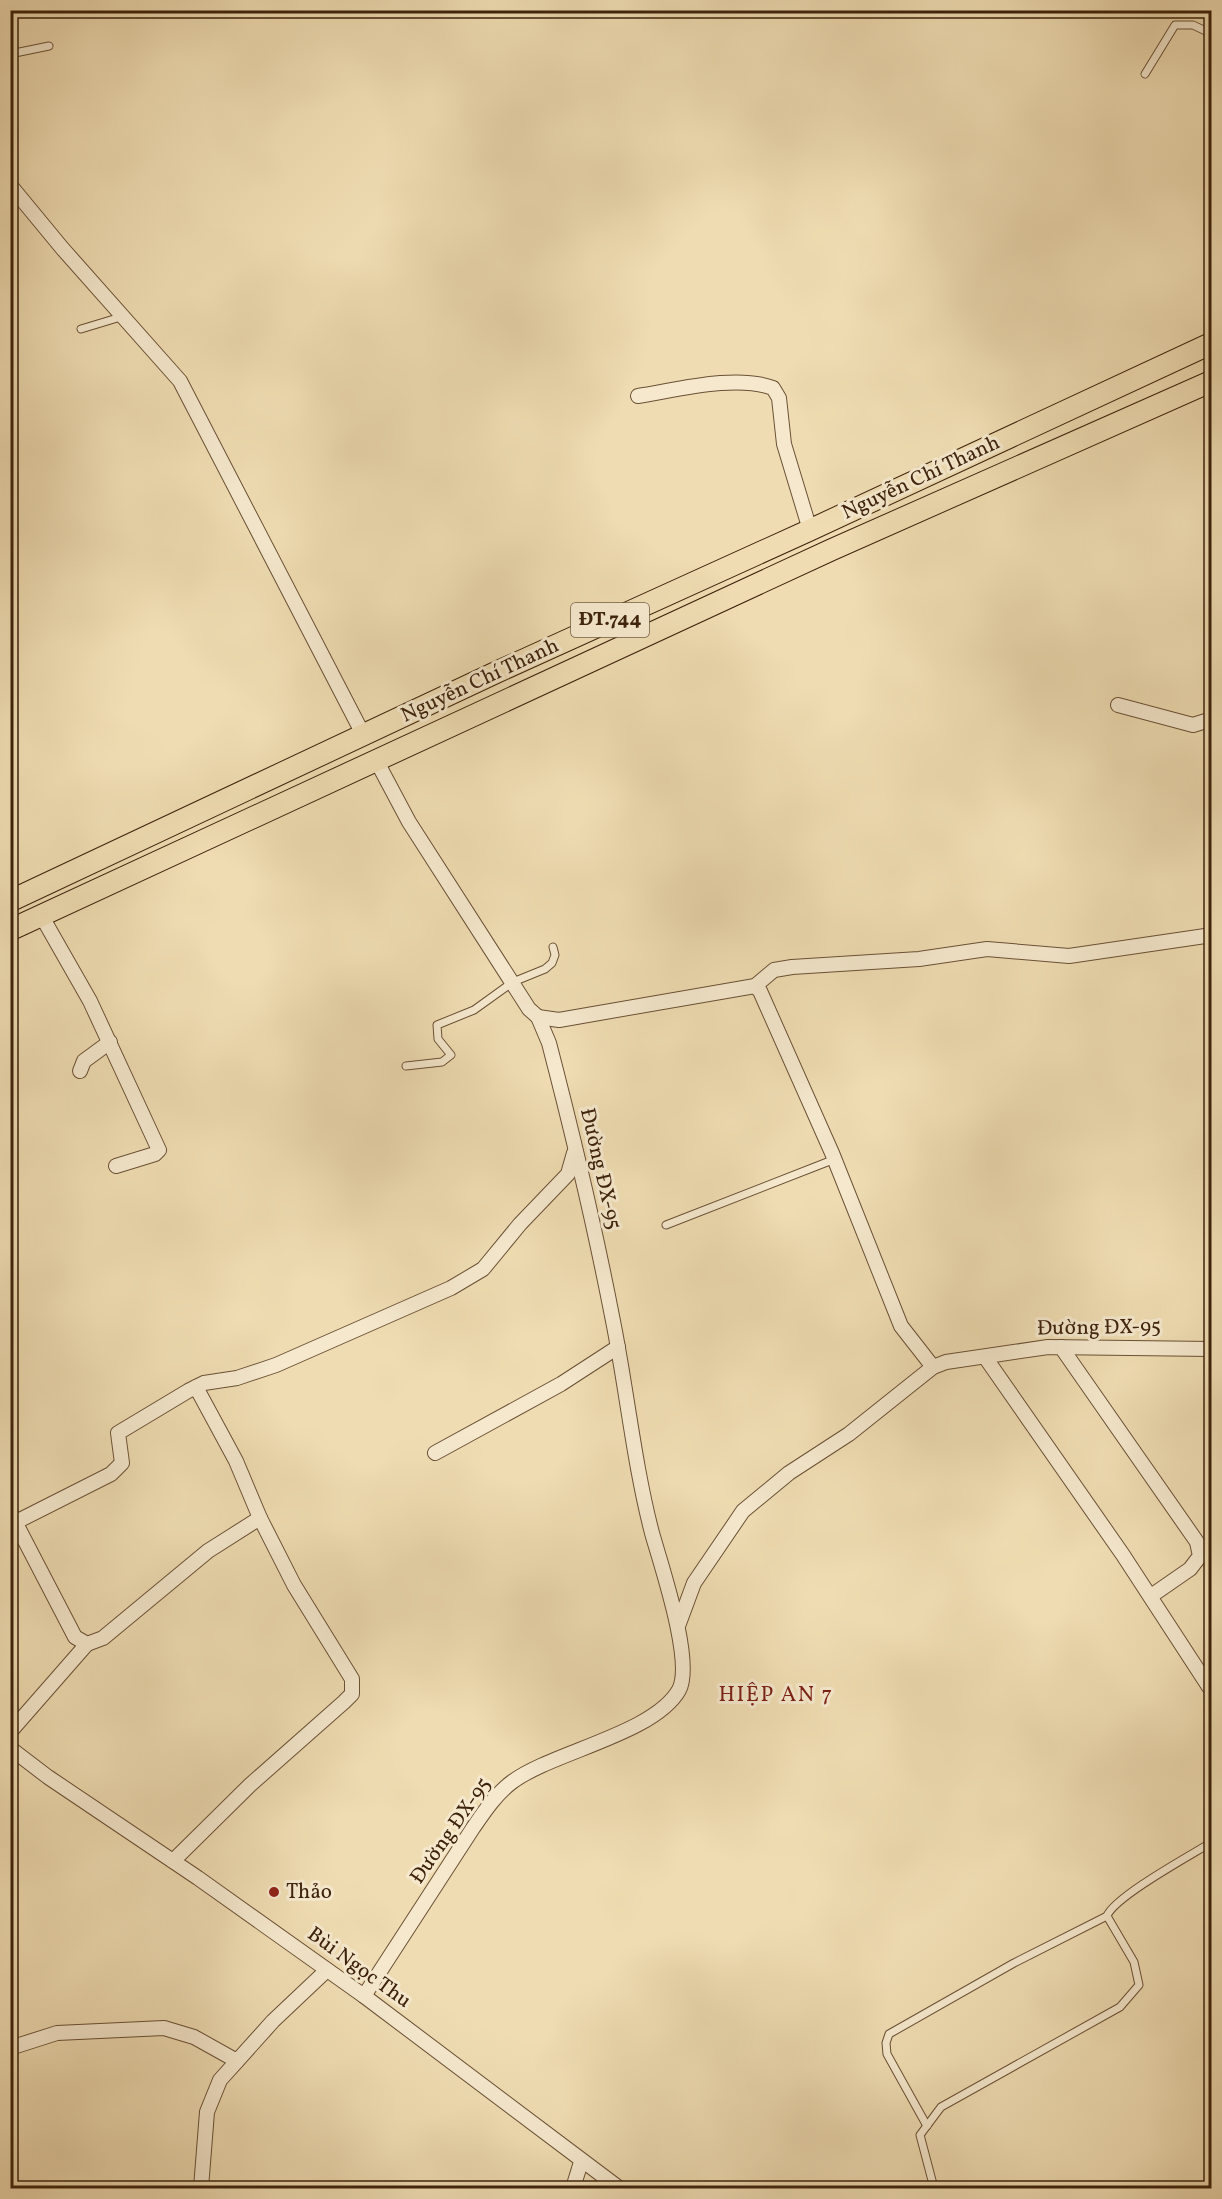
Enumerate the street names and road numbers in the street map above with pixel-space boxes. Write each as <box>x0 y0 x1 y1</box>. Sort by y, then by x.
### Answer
street label: Nguyễn Chí Thanh <box>837 429 1005 527</box>
road number: ĐT.744 <box>571 603 649 637</box>
street label: Nguyễn Chí Thanh <box>396 632 564 730</box>
street label: Đường ĐX-95 <box>572 1105 628 1233</box>
street label: Đường ĐX-95 <box>1037 1312 1161 1344</box>
street label: Đường ĐX-95 <box>404 1772 498 1890</box>
street label: Bùi Ngọc Thu <box>301 1920 417 2016</box>

